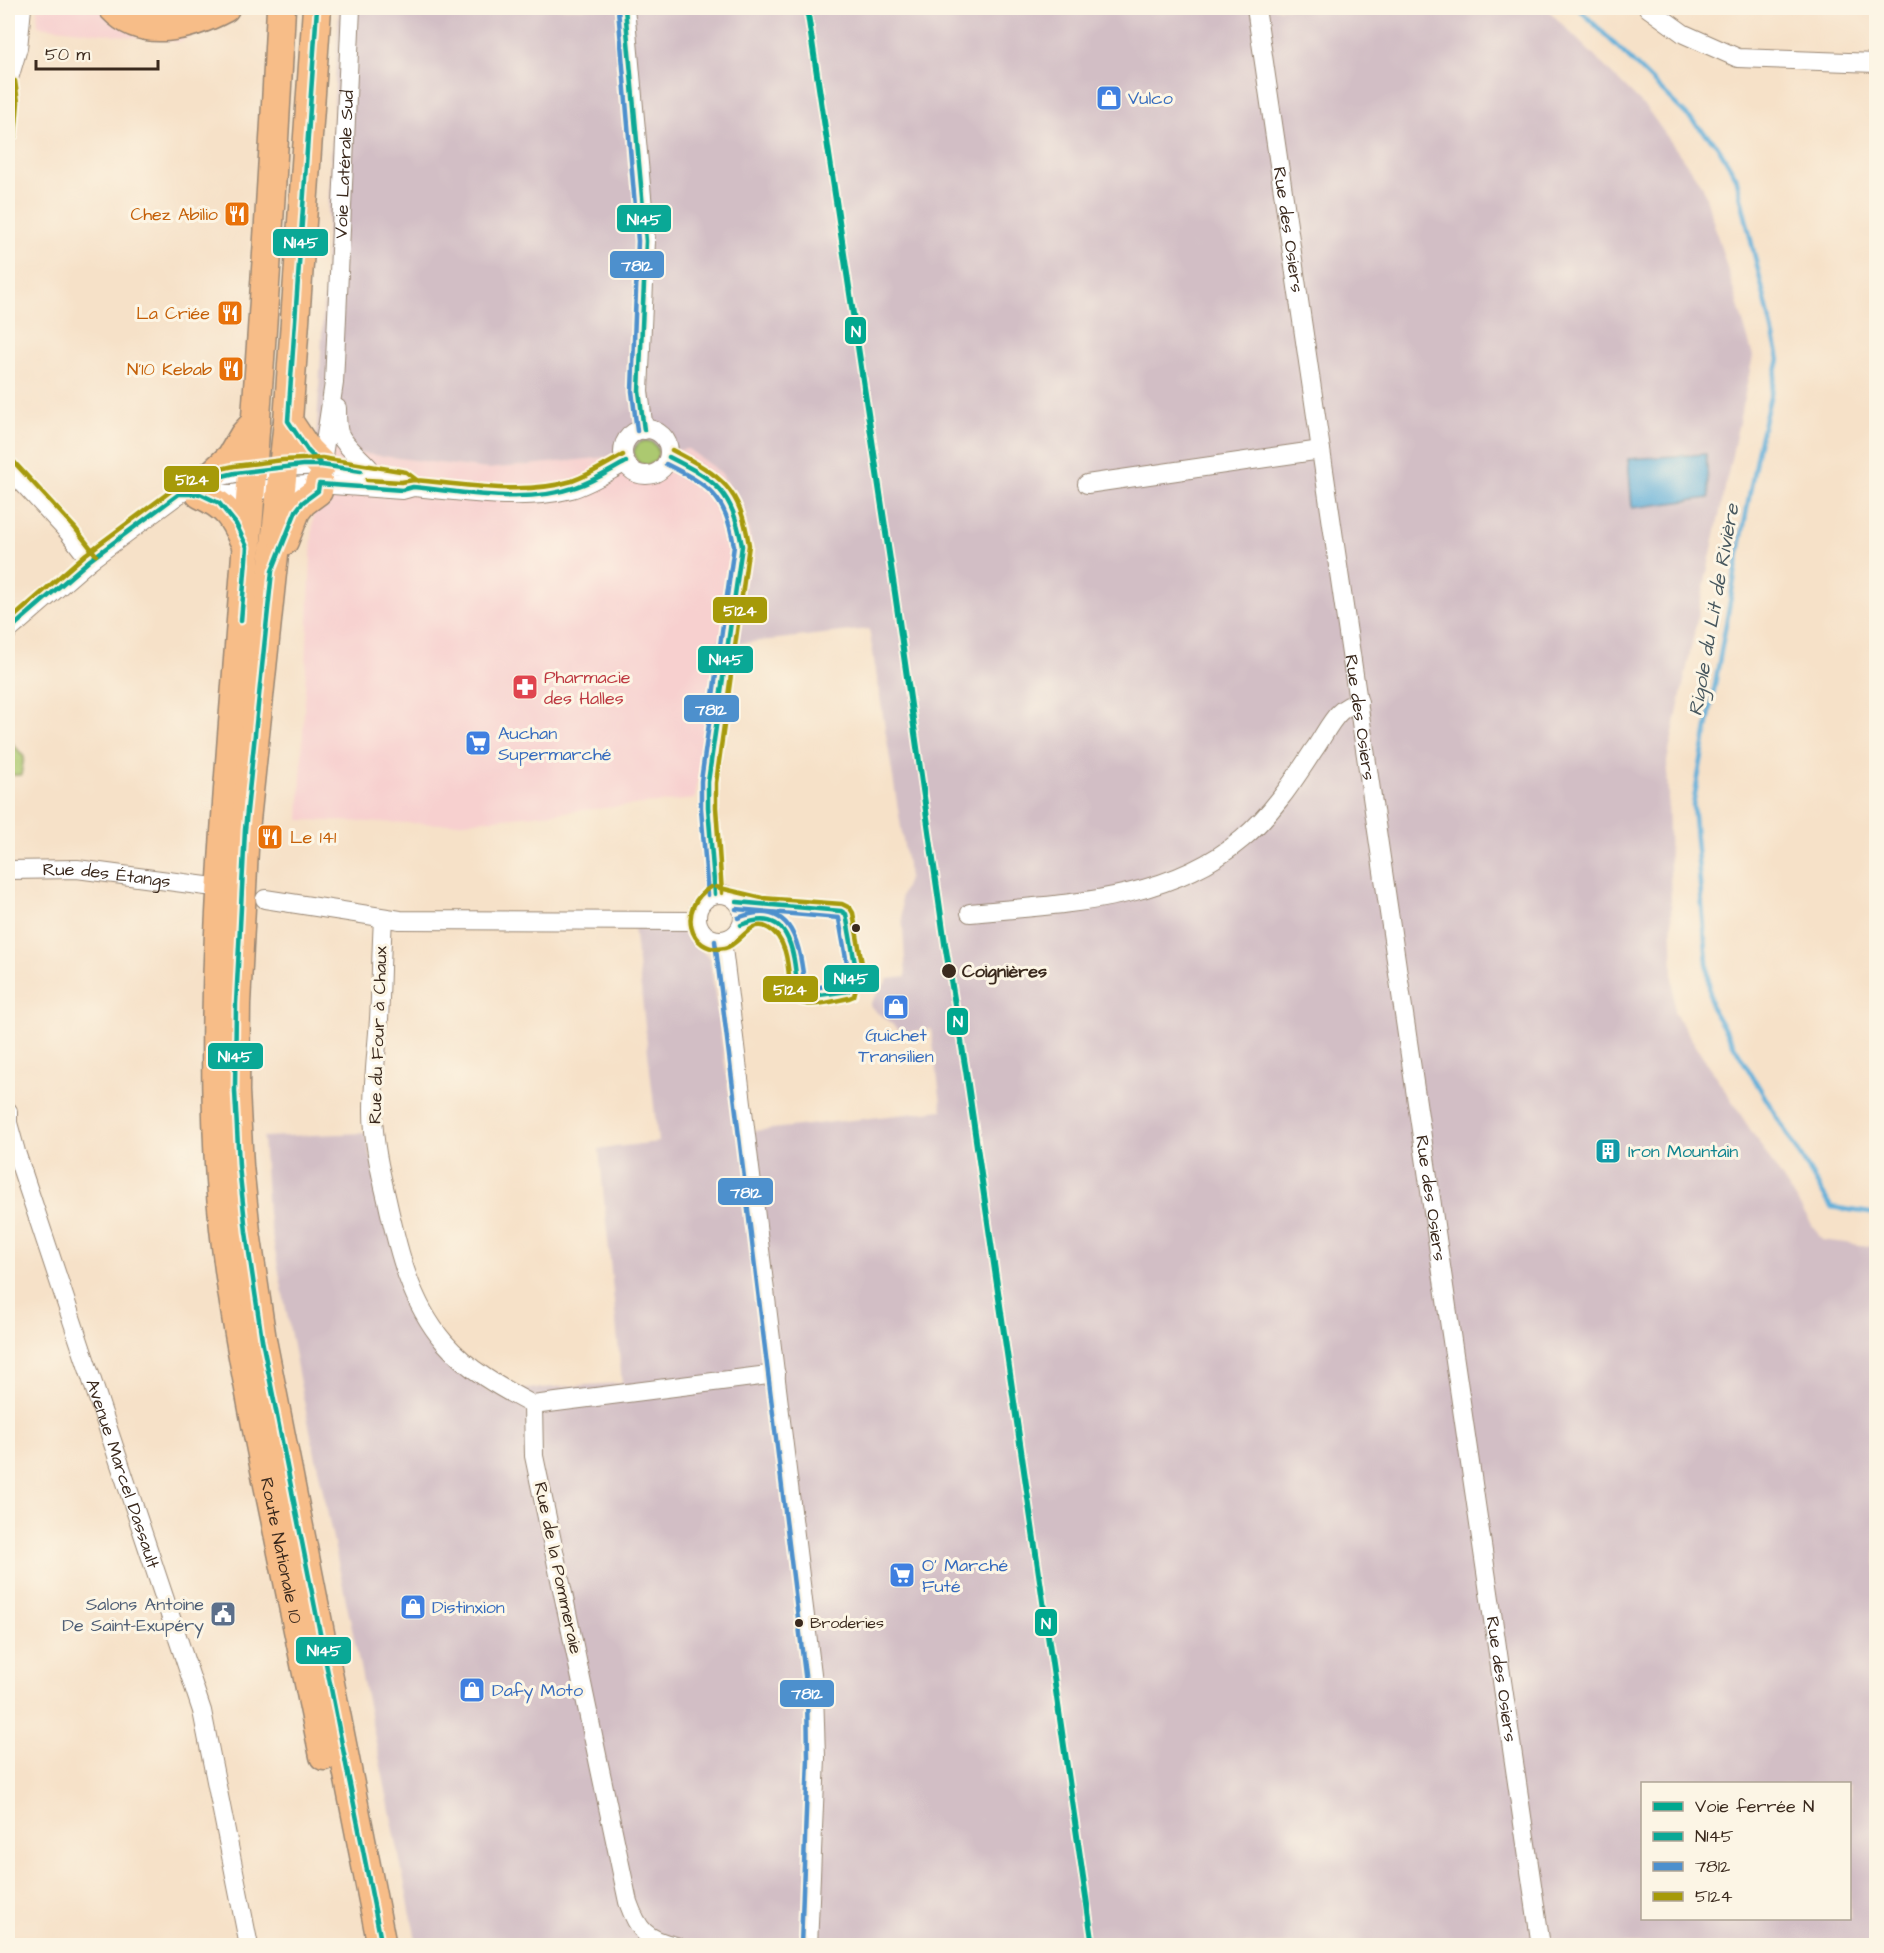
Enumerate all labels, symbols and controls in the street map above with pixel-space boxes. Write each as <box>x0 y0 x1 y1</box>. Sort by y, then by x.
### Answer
scale bar <box>36 33 158 71</box>
text: 50 m <box>45 42 90 67</box>
shop icon: Vulco <box>1094 83 1124 113</box>
place label: Vulco <box>1128 86 1173 111</box>
street label: Voie Latérale Sud <box>328 89 360 239</box>
street label: Rue des Osiers <box>1267 165 1310 294</box>
restaurant icon: Chez Abilio <box>222 199 252 229</box>
place label: Chez Abilio <box>130 202 218 227</box>
line badge: N145 <box>616 204 672 233</box>
text: N145 <box>627 209 662 231</box>
line badge: N145 <box>272 228 329 257</box>
text: N145 <box>284 232 319 254</box>
line badge: 7812 <box>609 250 665 279</box>
text: 7812 <box>620 255 654 277</box>
restaurant icon: La Criée <box>215 298 245 328</box>
place label: La Criée <box>136 301 210 326</box>
line badge: N <box>844 316 867 345</box>
text: N <box>851 321 861 343</box>
restaurant icon: N'10 Kebab <box>216 354 246 384</box>
place label: N'10 Kebab <box>127 357 212 382</box>
line badge: 5124 <box>163 465 220 493</box>
text: 5124 <box>175 469 209 491</box>
water label: Rigole du Lit de Rivière <box>1682 501 1748 718</box>
line badge: 5124 <box>712 596 768 624</box>
text: 5124 <box>723 600 757 622</box>
line badge: N145 <box>697 645 754 674</box>
text: N145 <box>709 649 744 671</box>
street label: Rue des Osiers <box>1339 653 1382 782</box>
place label: Pharmacie des Halles <box>544 665 631 711</box>
pharmacy icon: Pharmacie des Halles <box>510 672 540 702</box>
line badge: 7812 <box>683 694 740 723</box>
text: 7812 <box>694 699 728 721</box>
place label: Auchan Supermarché <box>498 721 612 767</box>
supermarket icon: Auchan Supermarché <box>463 728 493 758</box>
restaurant icon: Le 141 <box>255 822 285 852</box>
place label: Le 141 <box>290 825 336 850</box>
street label: Rue des Étangs <box>42 856 172 894</box>
unlabelled marker <box>850 922 862 934</box>
street label: Rue du Four à Chaux <box>362 945 394 1124</box>
place label: Coignières <box>962 959 1047 985</box>
marker: Coignières <box>940 962 958 980</box>
line badge: N145 <box>823 964 880 993</box>
text: N145 <box>834 968 869 990</box>
line badge: 5124 <box>762 975 819 1003</box>
text: 5124 <box>773 979 807 1001</box>
shop icon: Guichet Transilien <box>881 992 911 1022</box>
line badge: N <box>946 1007 969 1036</box>
text: N <box>953 1011 963 1033</box>
place label: Guichet Transilien <box>858 1023 934 1069</box>
line badge: N145 <box>207 1042 264 1070</box>
text: N145 <box>218 1046 253 1068</box>
street label: Rue des Osiers <box>1409 1134 1453 1263</box>
building icon: Iron Mountain <box>1593 1136 1623 1166</box>
place label: Iron Mountain <box>1628 1139 1738 1164</box>
line badge: 7812 <box>717 1177 774 1206</box>
text: 7812 <box>729 1182 763 1204</box>
street label: Avenue Marcel Dassault <box>80 1376 166 1572</box>
street label: Route Nationale 10 <box>254 1475 309 1626</box>
street label: Rue de la Pommeraie <box>528 1480 588 1657</box>
place label: O' Marché Futé <box>922 1553 1008 1599</box>
supermarket icon: O' Marché Futé <box>887 1560 917 1590</box>
place label: Salons Antoine De Saint-Exupéry <box>62 1592 204 1639</box>
shop icon: Distinxion <box>398 1592 428 1622</box>
place label: Distinxion <box>432 1595 505 1620</box>
public building icon: Salons Antoine De Saint-Exupéry <box>208 1599 238 1629</box>
line badge: N <box>1034 1608 1058 1637</box>
place label: Broderies <box>810 1612 884 1634</box>
text: N <box>1041 1613 1051 1635</box>
street label: Rue des Osiers <box>1480 1614 1523 1744</box>
marker: Broderies <box>793 1617 805 1629</box>
line badge: N145 <box>295 1636 352 1665</box>
text: N145 <box>307 1640 342 1662</box>
shop icon: Dafy Moto <box>457 1675 487 1705</box>
place label: Dafy Moto <box>492 1678 583 1704</box>
line badge: 7812 <box>779 1679 835 1708</box>
text: 7812 <box>790 1683 824 1705</box>
legend <box>1641 1782 1851 1920</box>
text: Voie ferrée N <box>1695 1794 1814 1819</box>
text: N145 <box>1695 1824 1734 1849</box>
text: 7812 <box>1695 1854 1731 1879</box>
text: 5124 <box>1695 1884 1733 1909</box>

